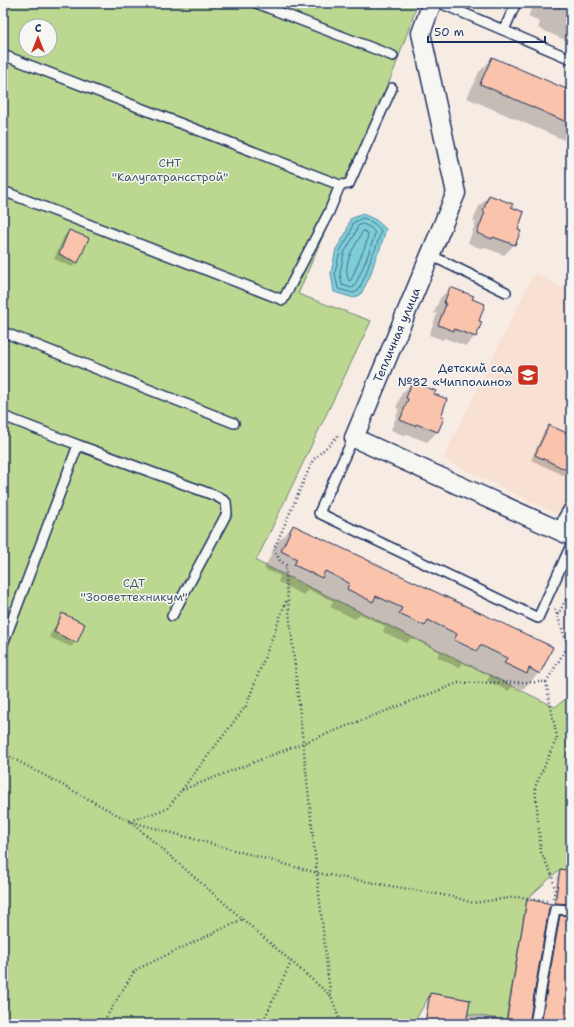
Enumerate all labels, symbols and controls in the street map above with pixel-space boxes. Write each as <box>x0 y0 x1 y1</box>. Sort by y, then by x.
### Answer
north arrow <box>18 18 58 58</box>
scale bar <box>428 18 545 44</box>
text: С <box>35 21 42 36</box>
text: 50 m <box>434 24 464 40</box>
park label: СНТ "Калугатрансстрой" <box>112 155 228 185</box>
street label: Тепличная улица <box>370 285 424 385</box>
place label: Детский сад №82 «Чипполино» <box>398 360 512 390</box>
school or university icon: Детский сад №82 «Чипполино» <box>515 362 541 388</box>
park label: СДТ "Зооветтехникум" <box>81 575 187 605</box>

